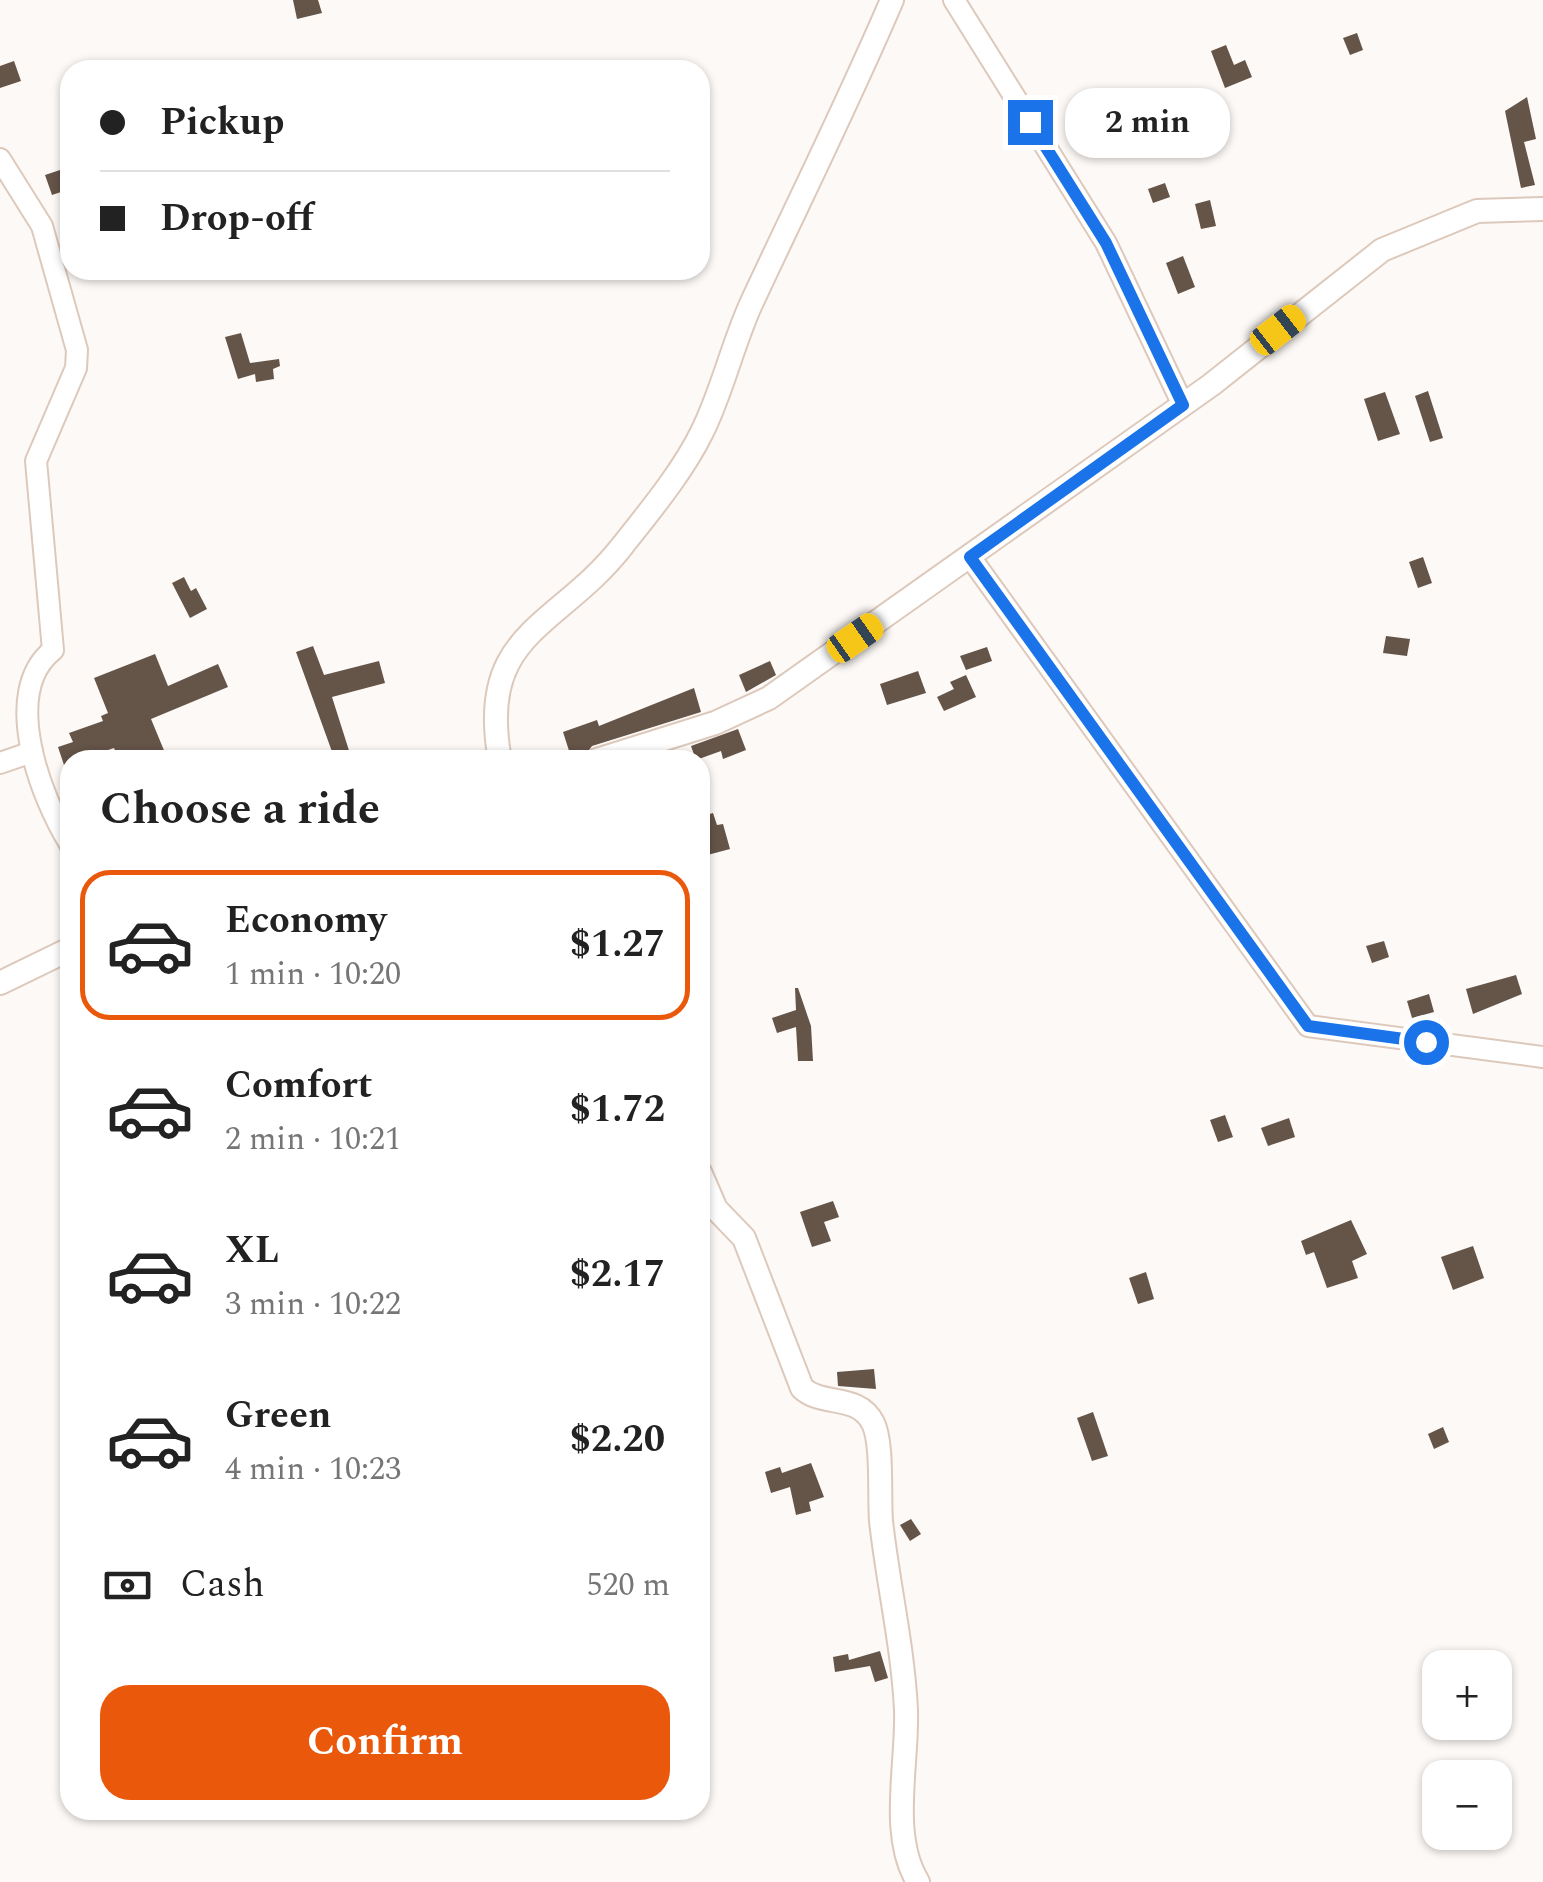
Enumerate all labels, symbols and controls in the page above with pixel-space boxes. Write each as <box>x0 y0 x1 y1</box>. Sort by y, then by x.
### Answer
callout: 2 min <box>1065 87 1230 157</box>
text: Pickup <box>160 94 284 152</box>
text: 2 min <box>1105 98 1190 147</box>
route end <box>1008 100 1053 145</box>
text: Drop-off <box>160 190 314 248</box>
car <box>1245 300 1311 360</box>
car <box>822 609 888 667</box>
text: Choose a ride <box>100 775 380 844</box>
text: Economy <box>225 892 386 950</box>
icon: car <box>105 900 195 990</box>
text: $1.27 <box>570 916 665 974</box>
text: 1 min · 10:20 <box>225 950 401 999</box>
route start <box>1404 1020 1449 1065</box>
text: Comfort <box>225 1057 372 1115</box>
icon: car <box>105 1065 195 1155</box>
text: $1.72 <box>570 1081 665 1139</box>
text: 2 min · 10:21 <box>225 1115 401 1164</box>
text: XL <box>225 1222 279 1280</box>
icon: car <box>105 1230 195 1320</box>
text: $2.17 <box>570 1246 665 1304</box>
text: 3 min · 10:22 <box>225 1280 401 1329</box>
text: Green <box>225 1387 332 1445</box>
icon: car <box>105 1395 195 1485</box>
text: $2.20 <box>570 1411 665 1469</box>
text: 4 min · 10:23 <box>225 1445 401 1494</box>
text: Cash <box>180 1556 265 1614</box>
icon: cash <box>100 1558 155 1613</box>
text: 520 m <box>586 1561 670 1610</box>
map controls <box>1422 1650 1512 1850</box>
button: + <box>1422 1650 1512 1740</box>
button: Confirm <box>100 1685 670 1800</box>
button: − <box>1422 1760 1512 1850</box>

